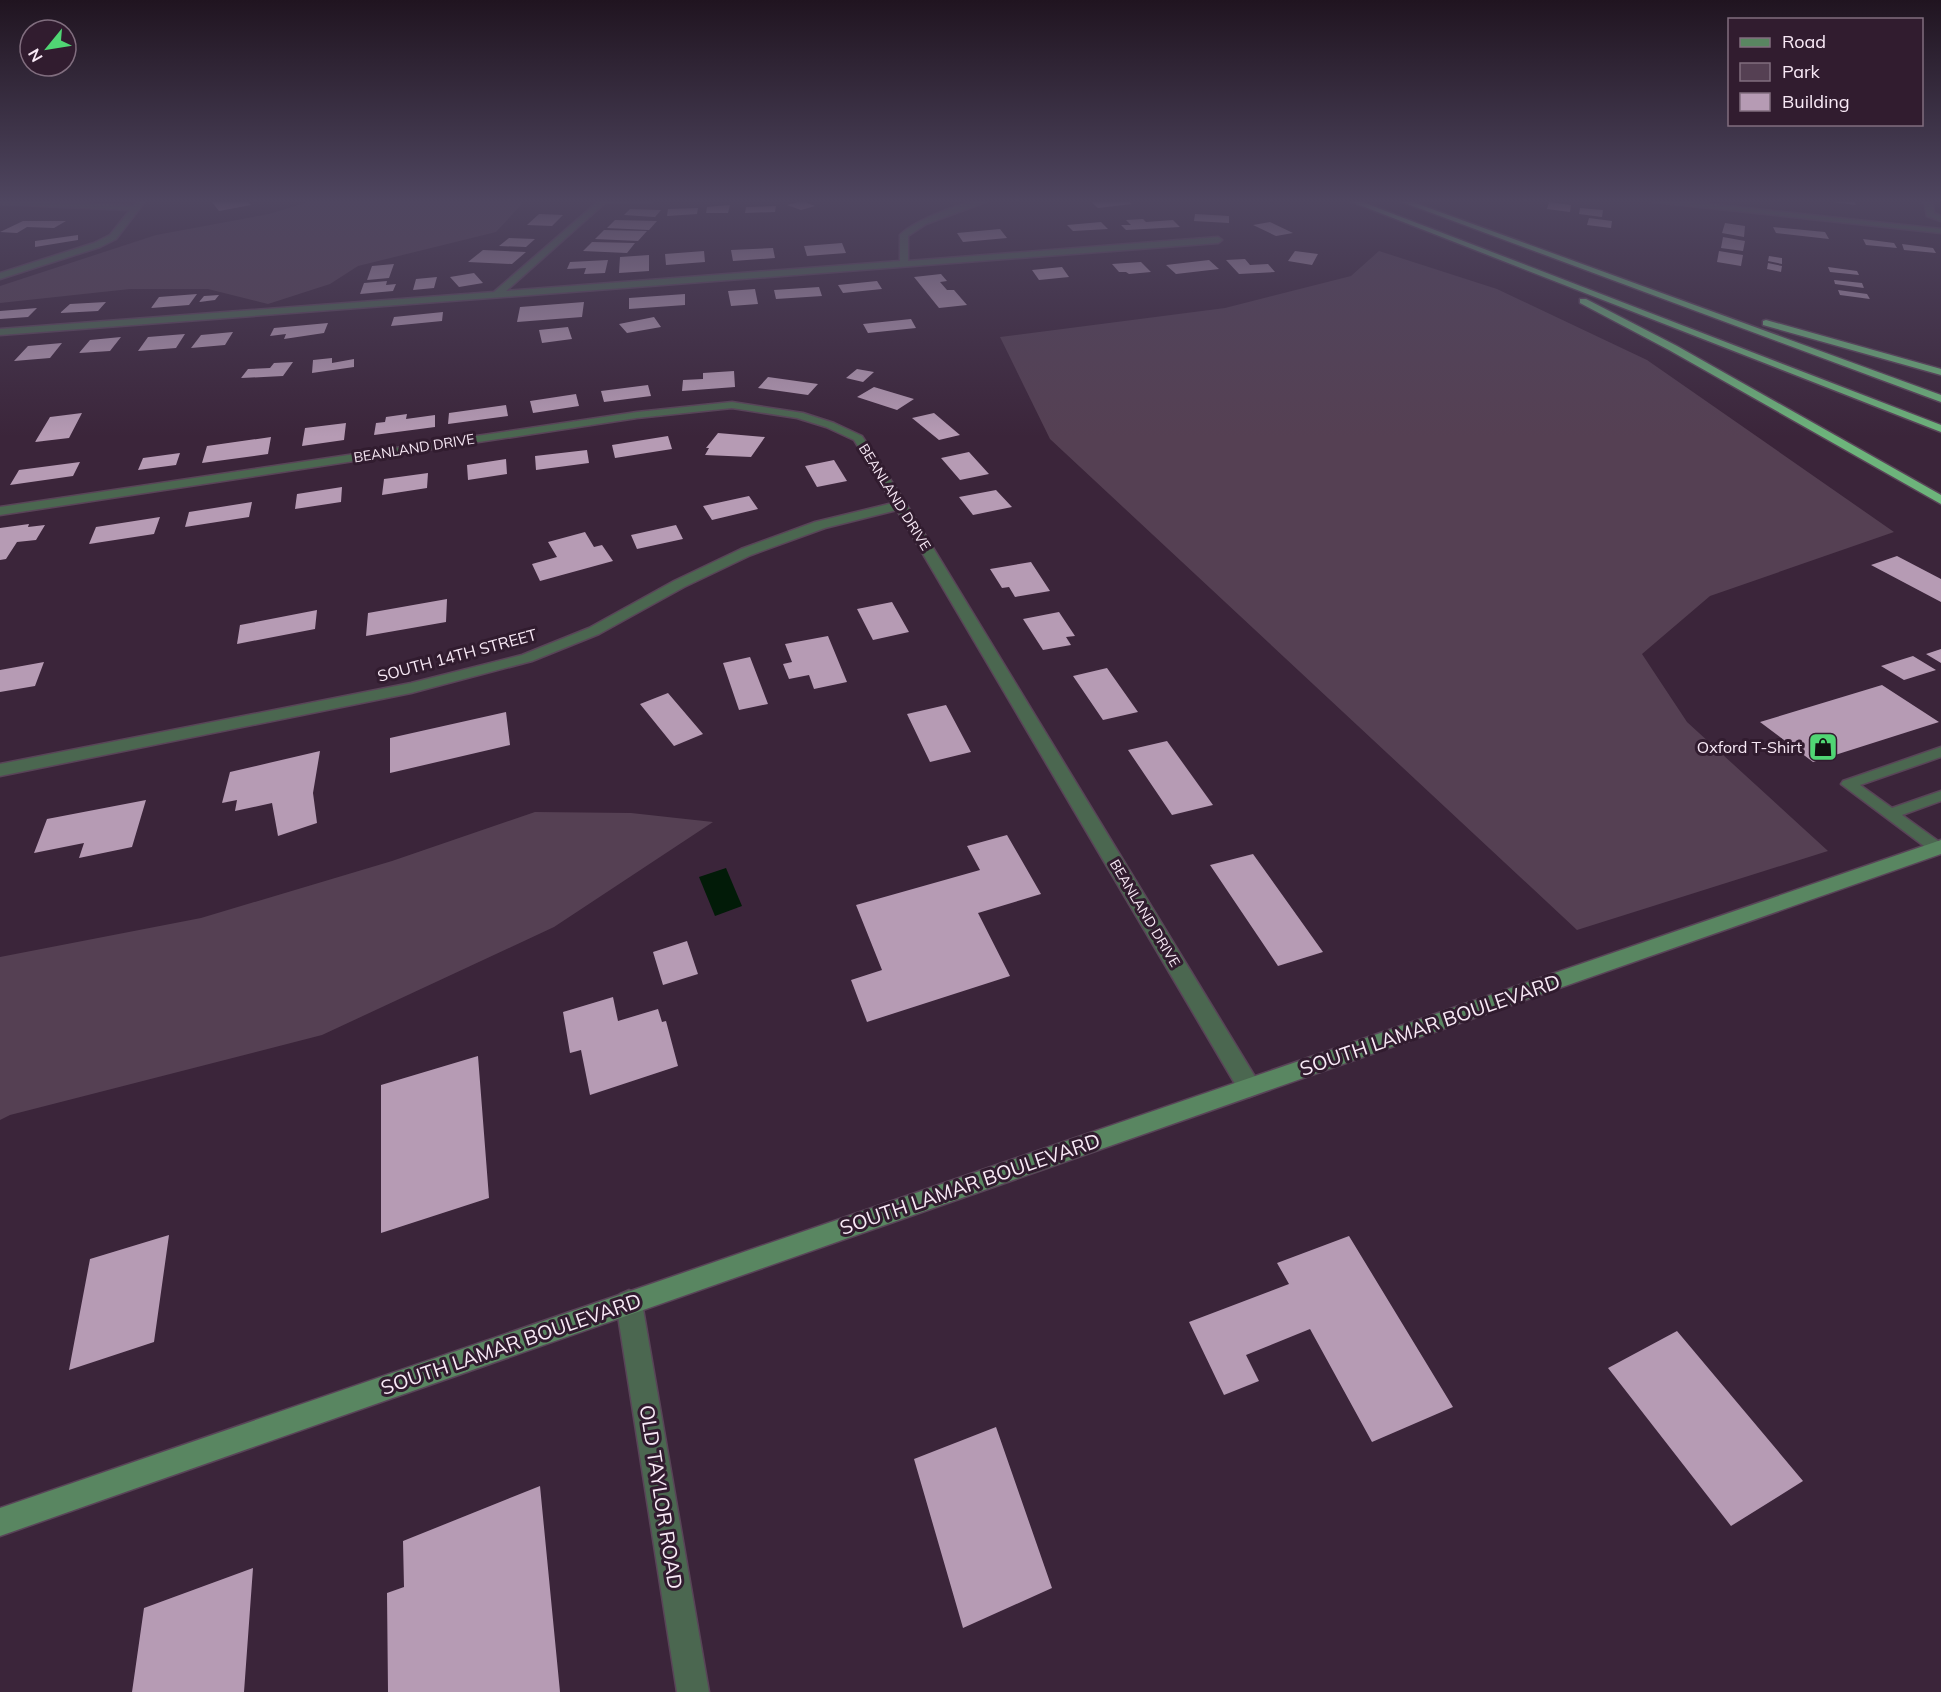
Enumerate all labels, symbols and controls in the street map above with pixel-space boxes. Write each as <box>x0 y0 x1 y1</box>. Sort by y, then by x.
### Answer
north arrow <box>18 18 78 78</box>
legend <box>1728 18 1923 126</box>
text: Road <box>1782 30 1826 53</box>
text: N <box>23 45 47 66</box>
text: Park <box>1782 60 1821 83</box>
text: Building <box>1782 90 1850 113</box>
street label: BEANLAND DRIVE <box>352 430 476 466</box>
street label: BEANLAND DRIVE <box>855 440 935 554</box>
street label: SOUTH 14TH STREET <box>375 624 539 686</box>
shop icon: Oxford T-Shirt <box>1807 731 1839 763</box>
place label: Oxford T-Shirt <box>1697 737 1802 757</box>
street label: BEANLAND DRIVE <box>1106 856 1184 970</box>
street label: SOUTH LAMAR BOULEVARD <box>1296 968 1563 1081</box>
street label: SOUTH LAMAR BOULEVARD <box>836 1127 1103 1240</box>
street label: SOUTH LAMAR BOULEVARD <box>377 1287 644 1400</box>
street label: OLD TAYLOR ROAD <box>635 1403 688 1591</box>

